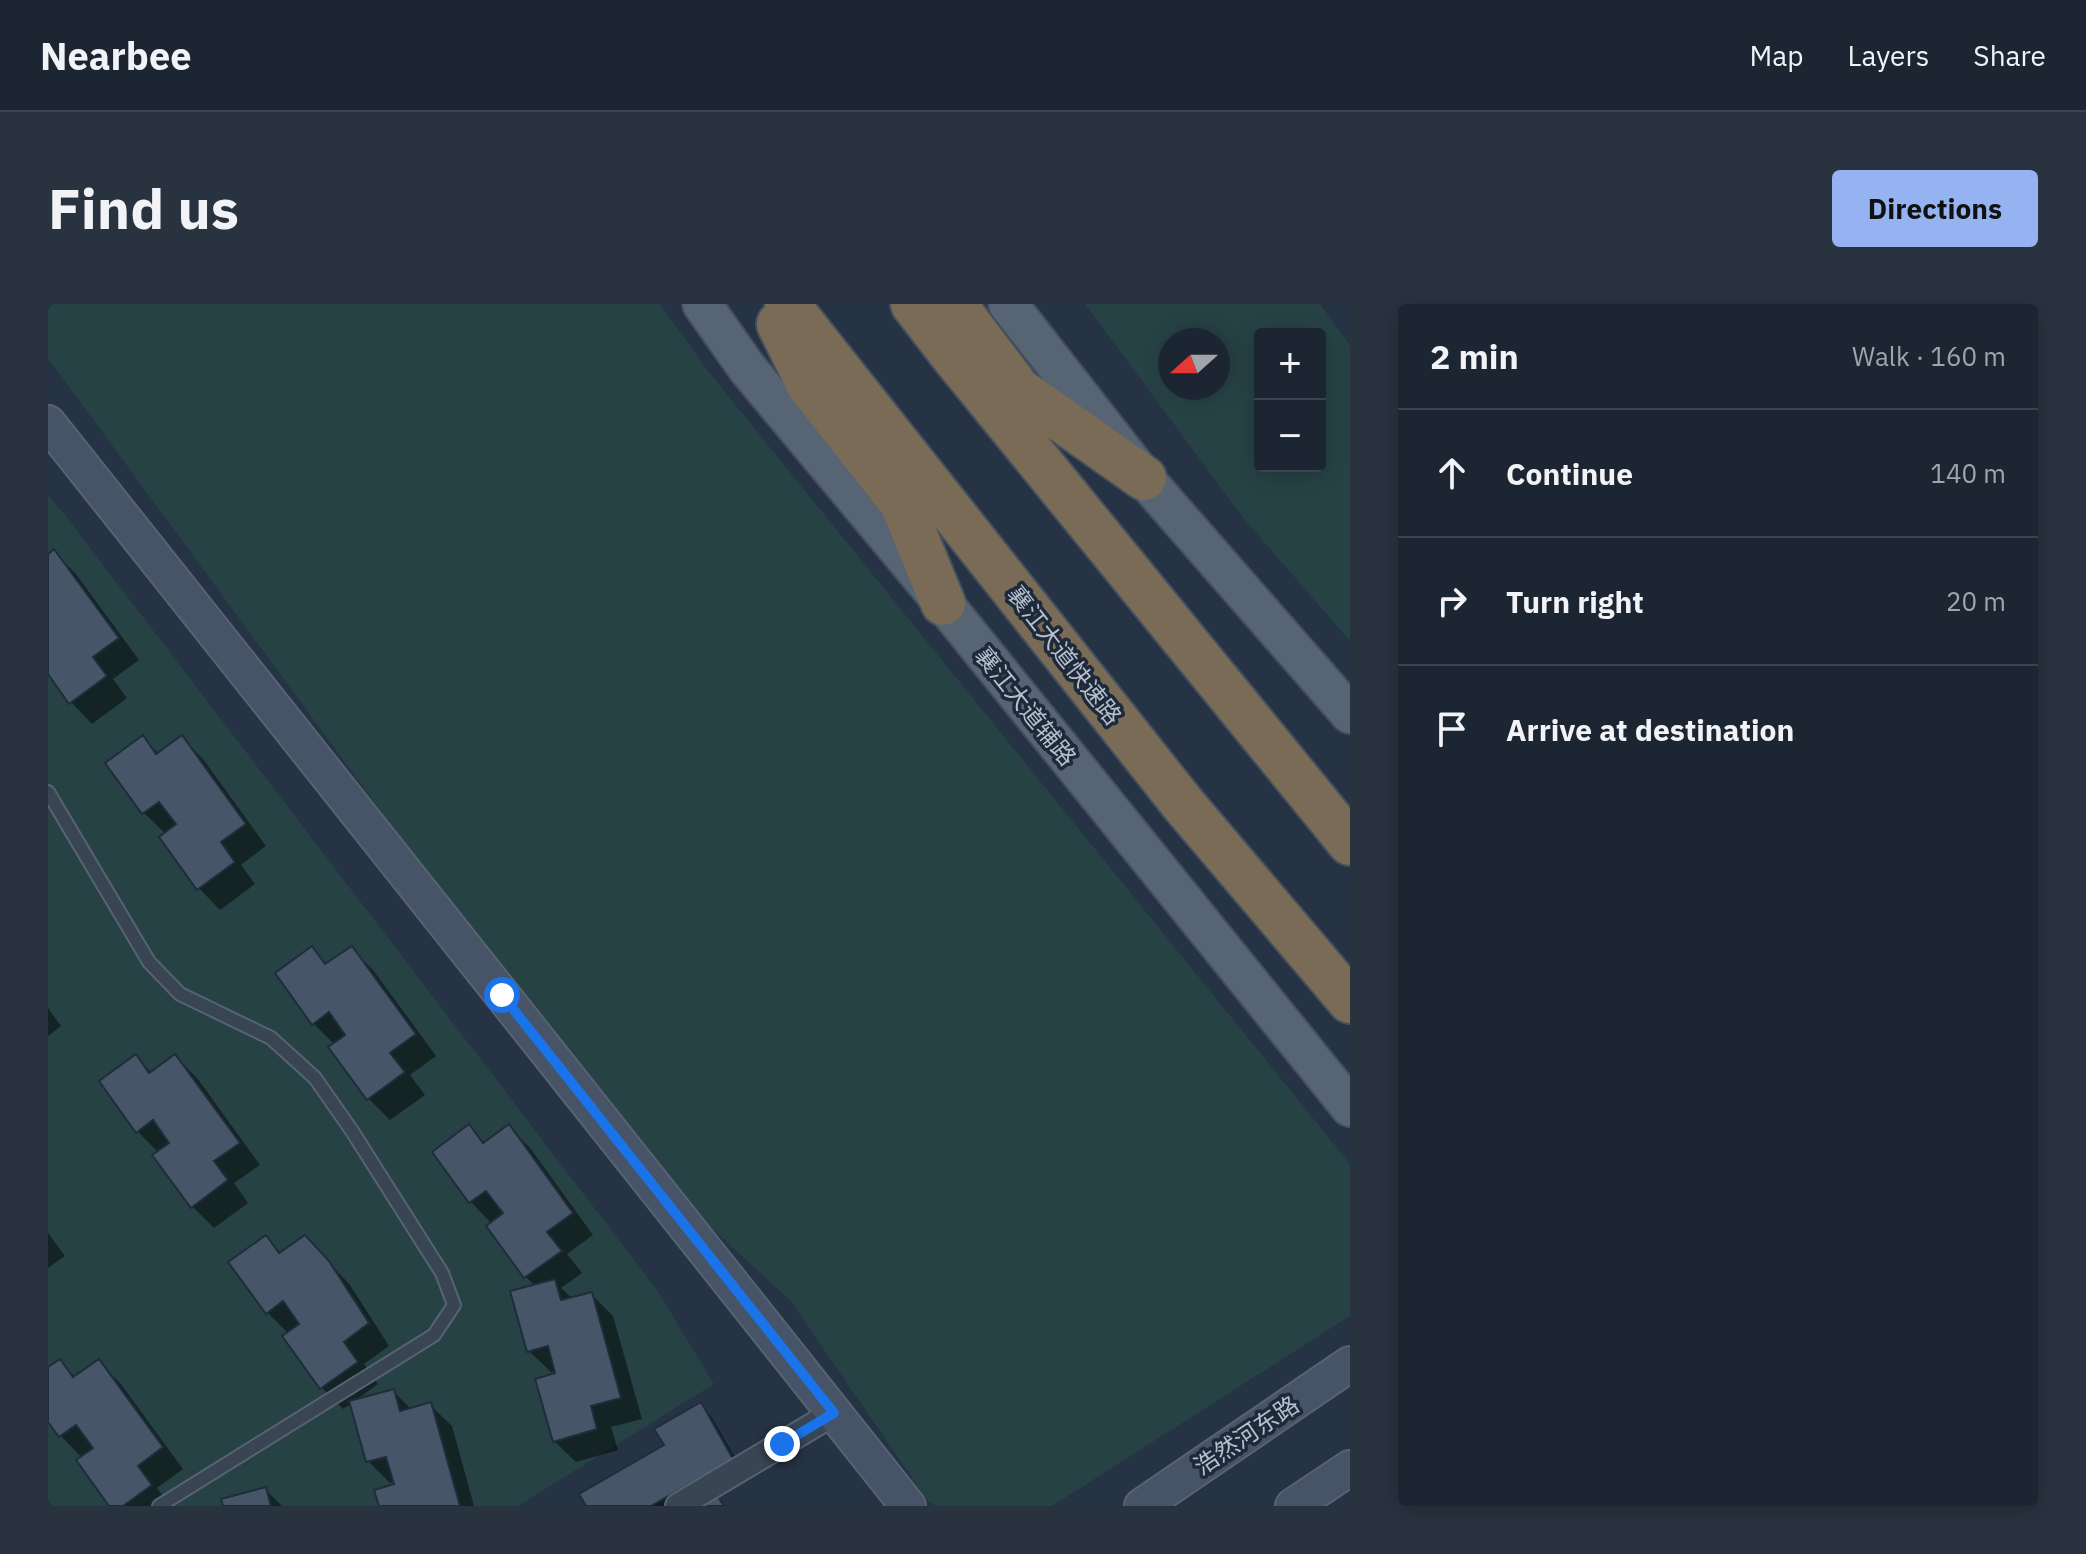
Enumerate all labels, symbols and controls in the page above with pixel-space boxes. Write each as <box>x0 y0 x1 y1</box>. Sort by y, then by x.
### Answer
text: Nearbee <box>40 31 192 80</box>
text: Map <box>1749 37 1803 74</box>
text: Layers <box>1847 37 1929 74</box>
text: Share <box>1973 37 2046 74</box>
button: Directions <box>1832 170 2038 247</box>
text: Find us <box>48 172 239 244</box>
north arrow <box>1158 328 1230 400</box>
map controls <box>1254 328 1326 472</box>
button: + <box>1254 328 1326 400</box>
text: 2 min <box>1430 334 1519 378</box>
text: Walk · 160 m <box>1852 339 2006 373</box>
button: − <box>1254 400 1326 472</box>
icon: ahead <box>1430 451 1474 495</box>
text: Continue <box>1506 454 1633 493</box>
text: 140 m <box>1930 456 2006 490</box>
street label: 襄江大道快速路 <box>1001 579 1129 731</box>
icon: right <box>1430 579 1474 623</box>
text: Turn right <box>1506 582 1644 621</box>
text: 20 m <box>1946 584 2006 618</box>
street label: 襄江大道辅路 <box>968 640 1084 772</box>
icon: arrive <box>1430 707 1474 751</box>
text: Arrive at destination <box>1506 710 1794 749</box>
route start <box>484 977 520 1013</box>
street label: 浩然河东路 <box>1187 1388 1305 1482</box>
route end <box>764 1426 800 1462</box>

